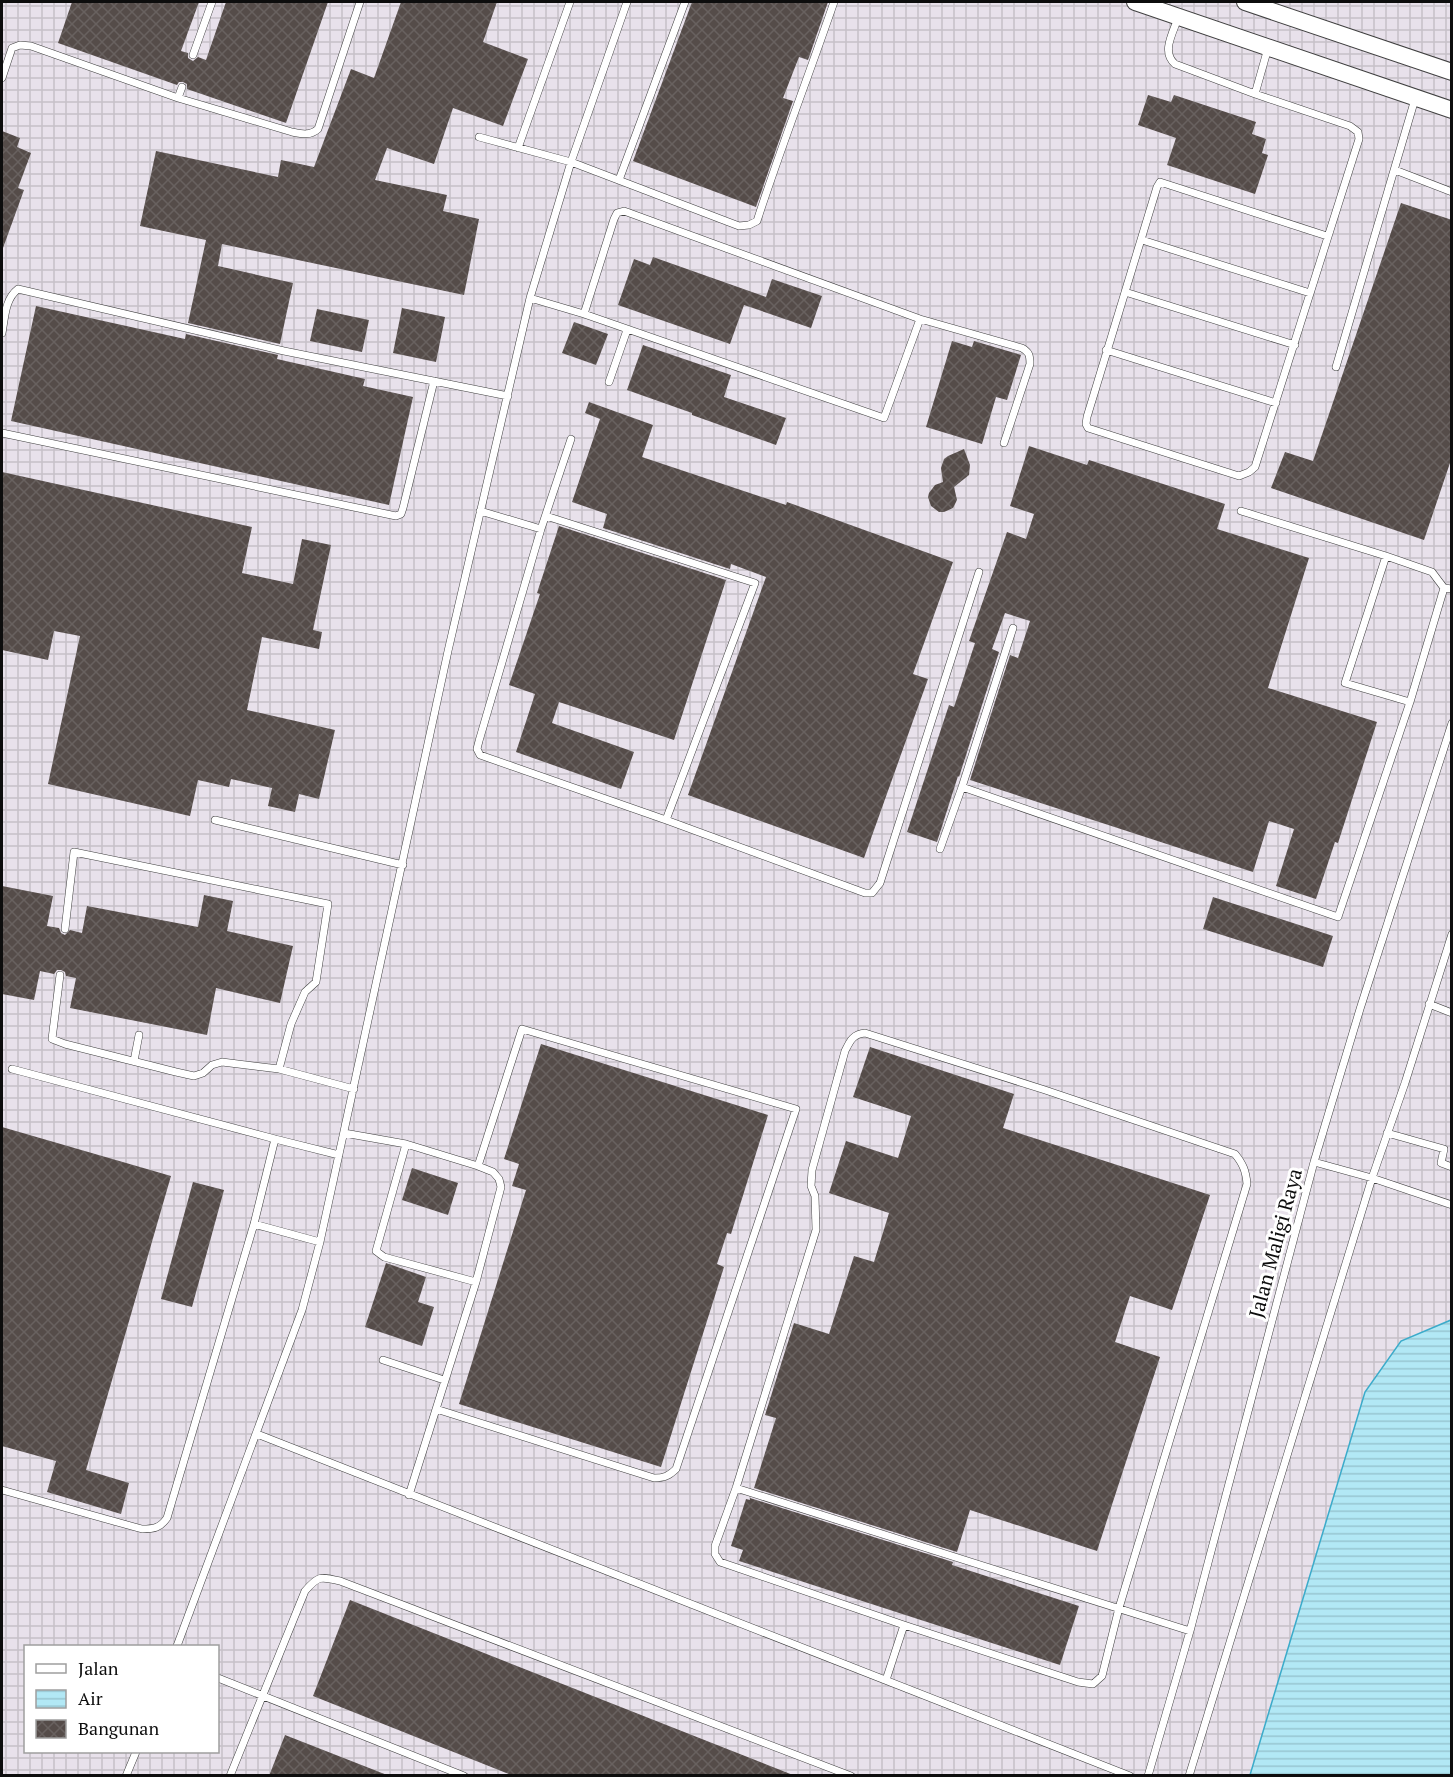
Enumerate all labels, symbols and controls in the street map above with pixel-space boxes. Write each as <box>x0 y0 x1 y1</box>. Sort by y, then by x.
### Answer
street label: Jalan Maligi Raya <box>1242 1165 1308 1321</box>
legend <box>24 1645 219 1753</box>
text: Jalan <box>78 1656 119 1680</box>
text: Air <box>78 1686 103 1710</box>
text: Bangunan <box>78 1716 159 1740</box>

